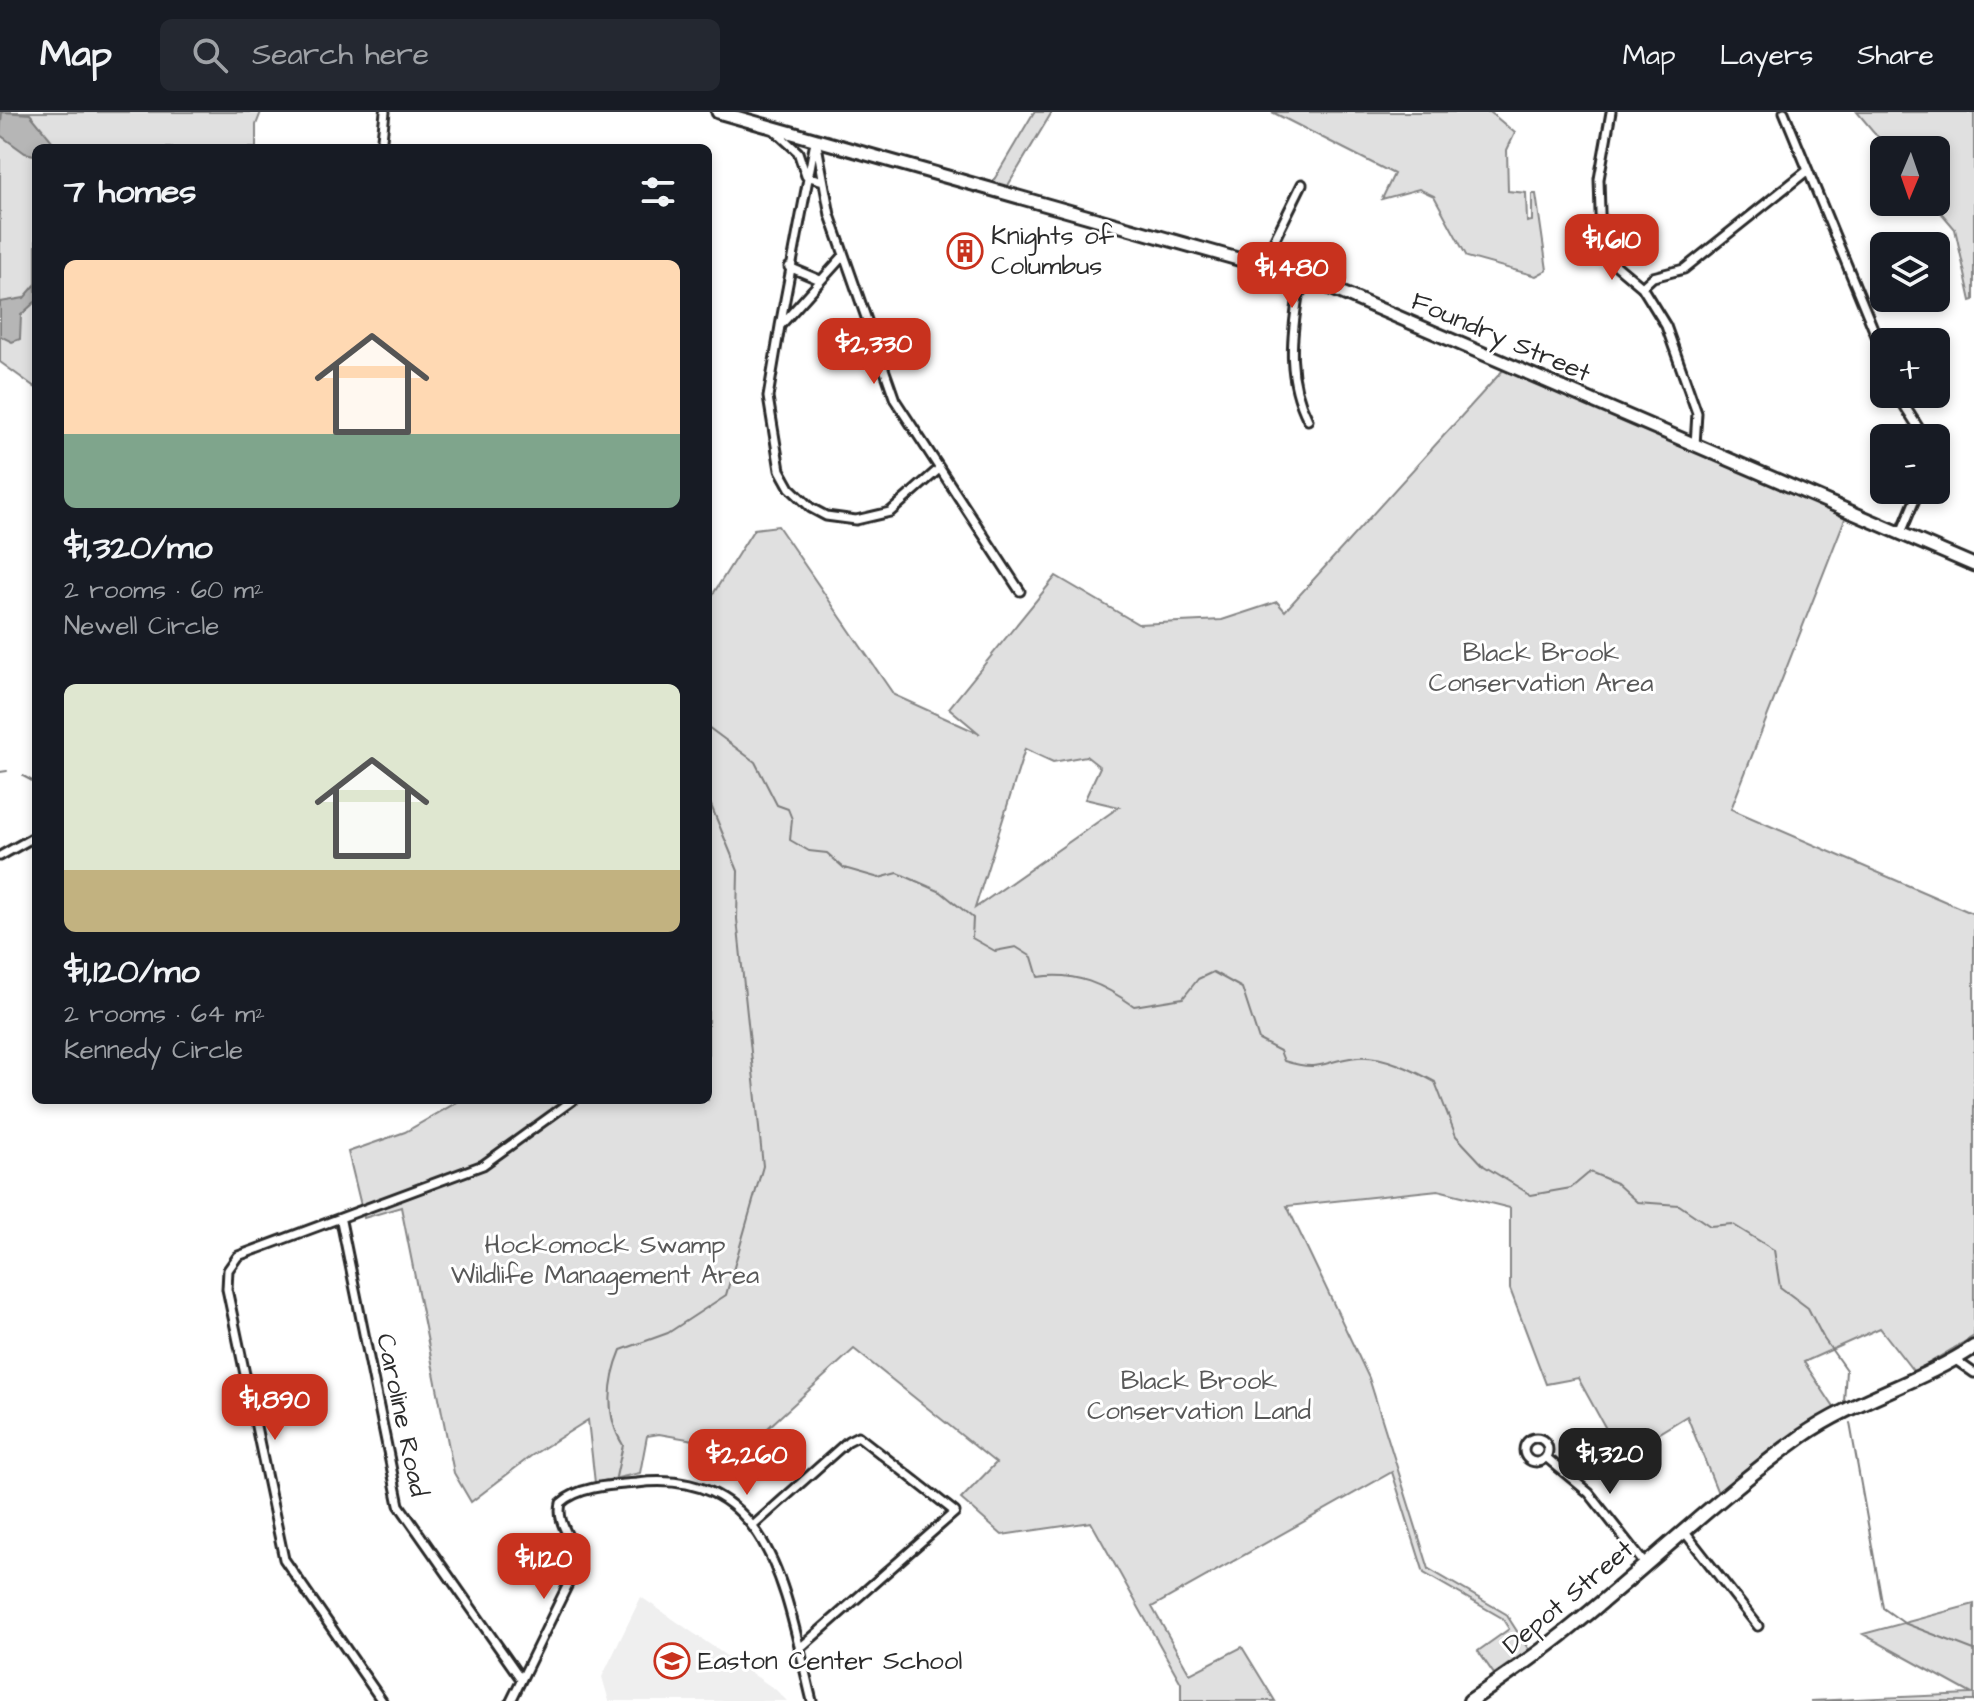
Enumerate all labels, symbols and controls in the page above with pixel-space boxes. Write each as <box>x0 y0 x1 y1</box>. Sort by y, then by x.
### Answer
search box <box>160 19 720 91</box>
text: Map <box>40 29 112 81</box>
icon: search <box>188 33 232 77</box>
text: Search here <box>252 34 429 76</box>
text: Map <box>1623 36 1676 75</box>
text: Layers <box>1720 36 1813 75</box>
text: Share <box>1857 36 1934 75</box>
north arrow <box>1870 136 1950 216</box>
map controls <box>1870 136 1950 504</box>
text: 7 homes <box>64 168 196 216</box>
icon: filters <box>636 170 680 214</box>
pin: $1,610 <box>1547 214 1677 282</box>
place label: Knights of Columbus <box>991 218 1115 284</box>
text: $1,610 <box>1583 222 1641 258</box>
building icon: Knights of Columbus <box>946 232 984 270</box>
button: layers <box>1870 232 1950 312</box>
pin: $1,480 <box>1227 242 1357 310</box>
text: $1,480 <box>1255 250 1329 286</box>
street label: Foundry Street <box>1405 283 1597 393</box>
icon: home <box>300 312 444 456</box>
pin: $2,330 <box>809 318 939 386</box>
text: $2,330 <box>836 326 912 362</box>
button: + <box>1870 328 1950 408</box>
button: − <box>1870 424 1950 504</box>
text: $1,320/mo <box>64 524 213 572</box>
text: 2 rooms · 60 m² <box>64 572 264 608</box>
text: Newell Circle <box>64 608 219 644</box>
park label: Black Brook Conservation Area <box>1429 635 1654 701</box>
icon: home <box>300 736 444 880</box>
text: $1,120/mo <box>64 948 200 996</box>
text: 2 rooms · 64 m² <box>64 996 265 1032</box>
text: Kennedy Circle <box>64 1032 243 1068</box>
park label: Hockomock Swamp Wildlife Management Area <box>451 1227 759 1295</box>
street label: Caroline Road <box>367 1330 437 1500</box>
park label: Black Brook Conservation Land <box>1087 1363 1311 1429</box>
pin: $1,890 <box>210 1374 340 1442</box>
text: $1,890 <box>240 1382 310 1418</box>
pin: $1,320 <box>1545 1428 1675 1496</box>
pin: $2,260 <box>682 1429 812 1497</box>
text: $1,320 <box>1577 1436 1643 1472</box>
text: $2,260 <box>706 1437 788 1473</box>
street label: Depot Street <box>1495 1531 1642 1663</box>
pin: $1,120 <box>479 1533 609 1601</box>
text: $1,120 <box>515 1541 573 1577</box>
school or university icon: Easton Center School <box>653 1642 691 1680</box>
place label: Easton Center School <box>698 1643 962 1679</box>

